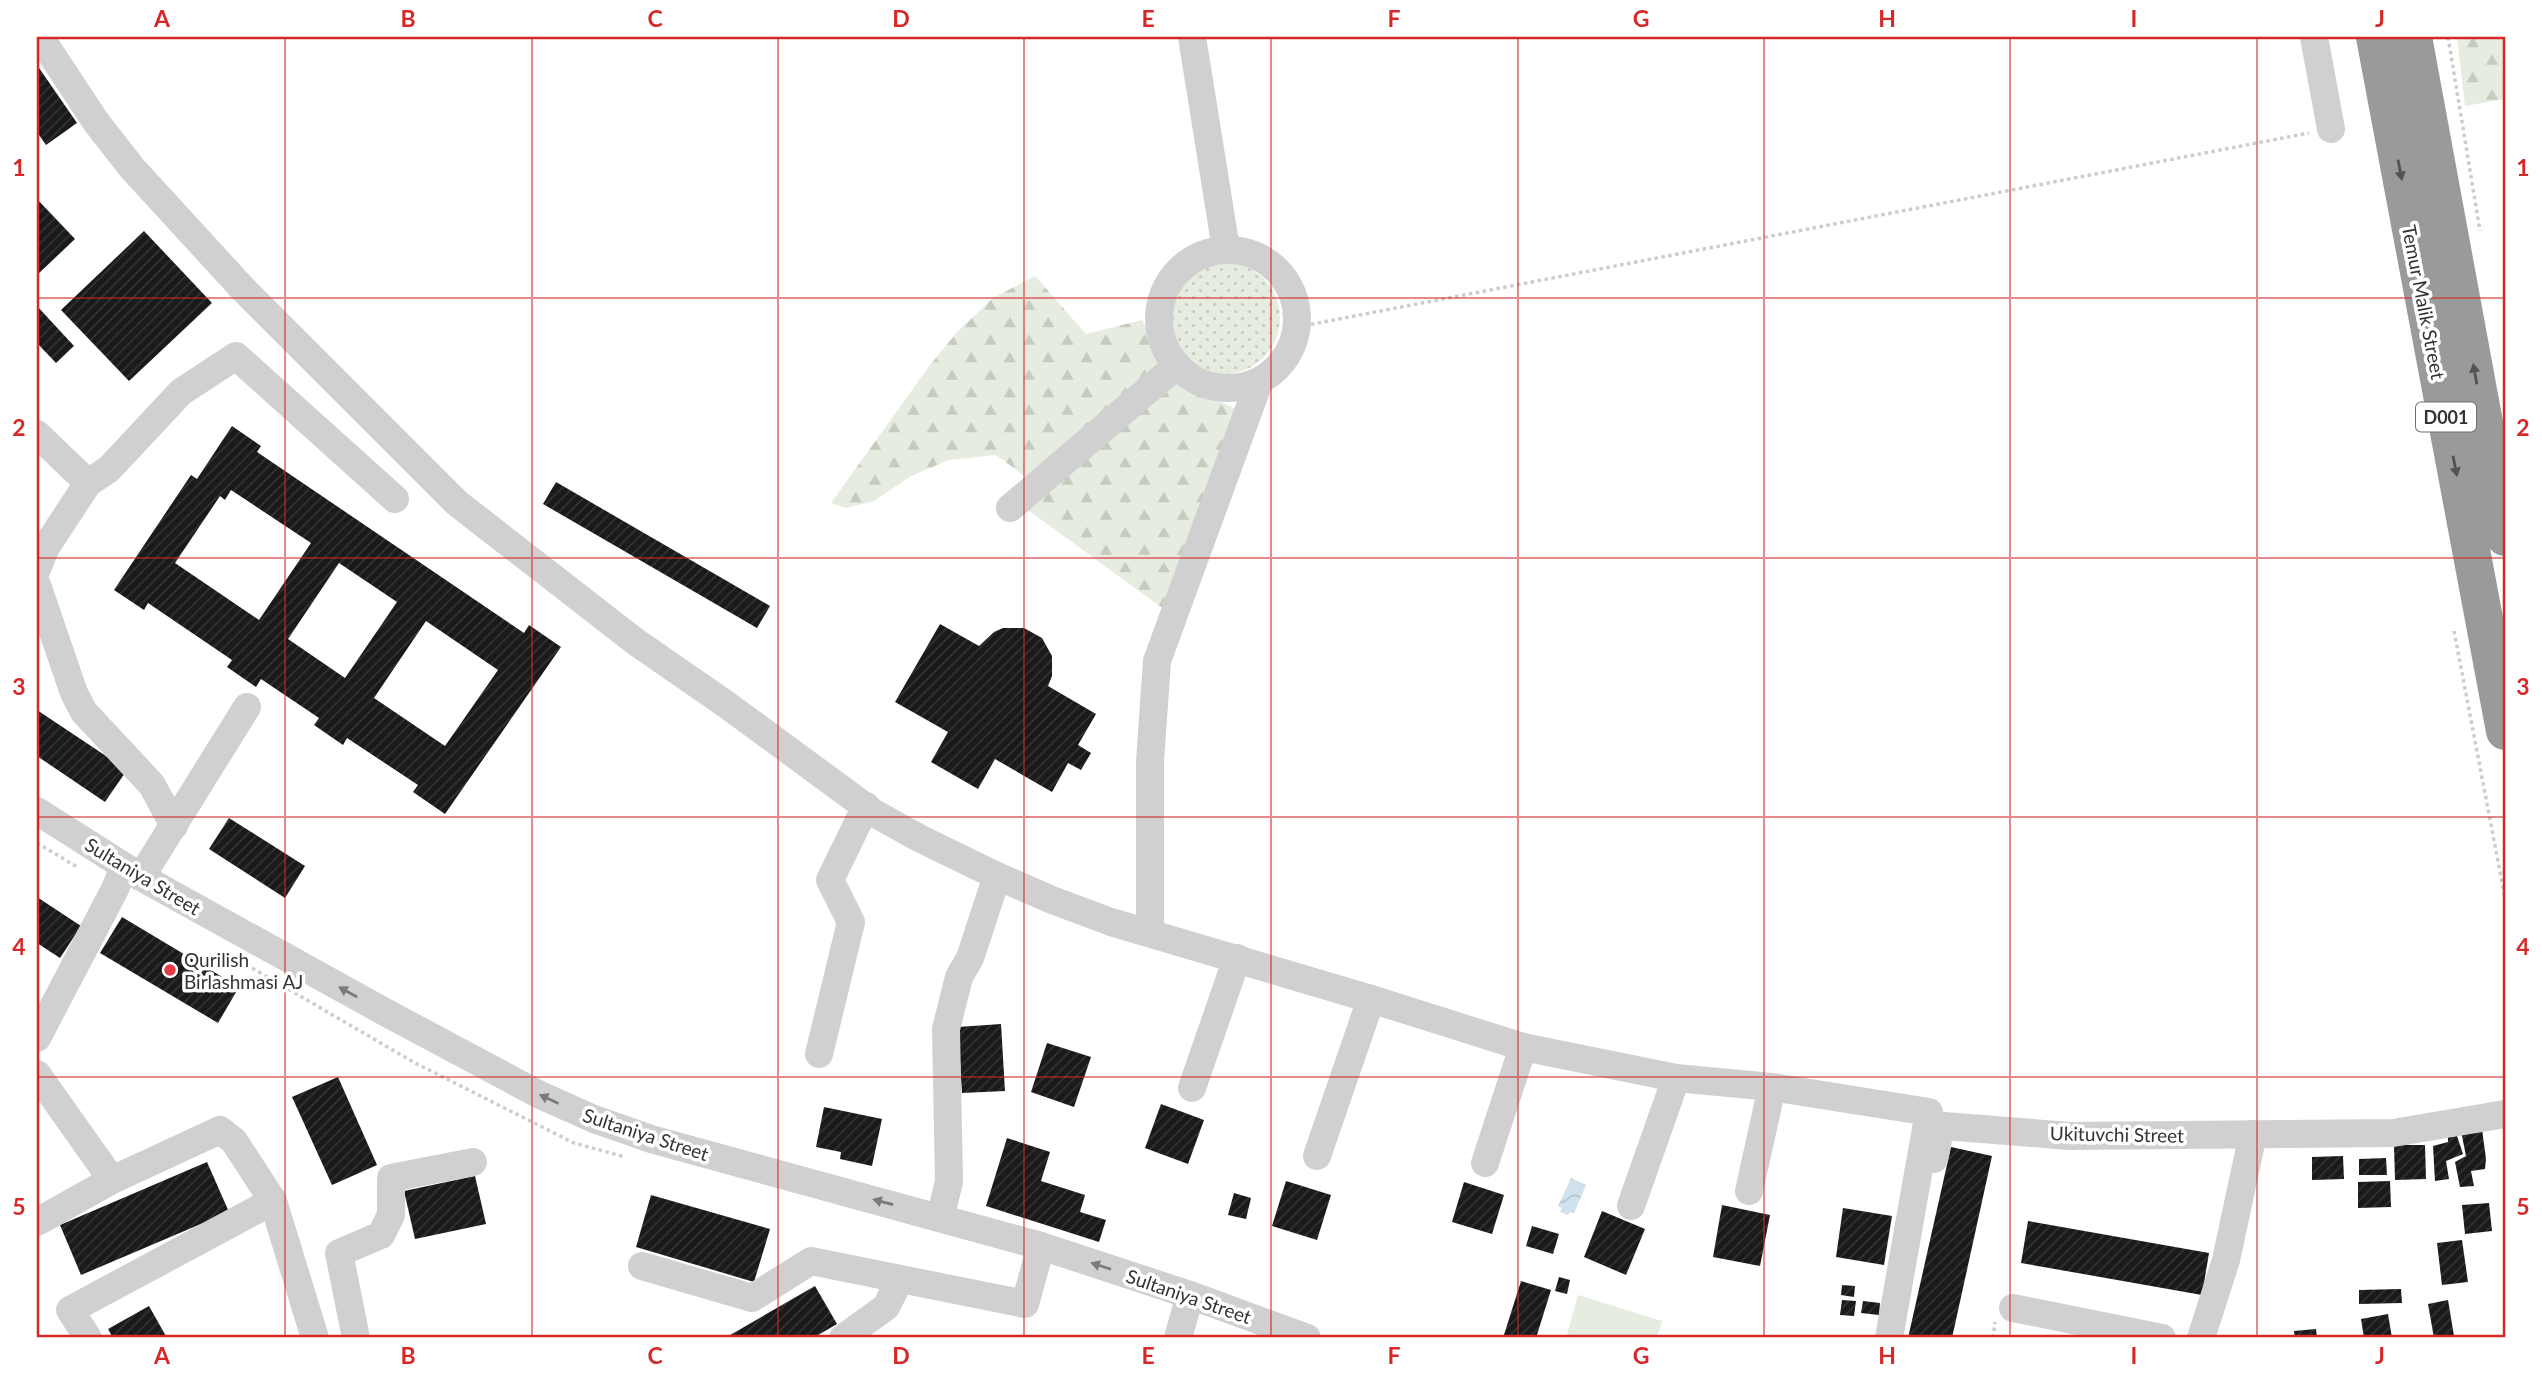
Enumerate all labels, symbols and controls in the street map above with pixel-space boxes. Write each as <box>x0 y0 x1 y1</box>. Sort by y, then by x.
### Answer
text: A <box>153 4 171 32</box>
text: B <box>400 4 416 32</box>
text: C <box>647 4 663 32</box>
text: D <box>892 4 910 32</box>
text: E <box>1141 4 1155 32</box>
text: F <box>1387 4 1401 32</box>
text: G <box>1633 4 1649 32</box>
text: H <box>1878 4 1896 32</box>
text: I <box>2131 4 2137 32</box>
text: J <box>2375 4 2385 32</box>
text: 1 <box>12 153 26 181</box>
text: 1 <box>2516 153 2530 181</box>
one-way arrow <box>2395 159 2406 181</box>
street label: Temur Malik Street <box>2398 223 2450 381</box>
one-way arrow <box>2469 363 2480 385</box>
road number: D001 <box>2416 402 2476 432</box>
text: 2 <box>12 413 26 441</box>
text: 2 <box>2516 413 2530 441</box>
one-way arrow <box>2450 455 2461 477</box>
text: 3 <box>12 672 26 700</box>
text: 3 <box>2516 672 2530 700</box>
street label: Sultаniya Street <box>81 833 205 920</box>
text: 4 <box>12 932 26 960</box>
text: 4 <box>2516 932 2530 960</box>
place label: Qurilish Birlashmasi AJ <box>184 948 303 993</box>
marker: Qurilish Birlashmasi AJ <box>162 962 178 978</box>
one-way arrow <box>339 986 358 998</box>
one-way arrow <box>539 1094 559 1105</box>
street label: Sultаniya Street <box>580 1103 712 1165</box>
street label: Ukituvchi Street <box>2050 1121 2184 1147</box>
text: 5 <box>12 1192 26 1220</box>
text: 5 <box>2516 1192 2530 1220</box>
one-way arrow <box>872 1197 893 1207</box>
one-way arrow <box>1091 1260 1112 1271</box>
street label: Sultаniya Street <box>1124 1264 1255 1328</box>
text: A <box>153 1341 171 1369</box>
text: B <box>400 1341 416 1369</box>
text: C <box>647 1341 663 1369</box>
text: D <box>892 1341 910 1369</box>
text: E <box>1141 1341 1155 1369</box>
text: F <box>1387 1341 1401 1369</box>
text: G <box>1633 1341 1649 1369</box>
text: H <box>1878 1341 1896 1369</box>
text: I <box>2131 1341 2137 1369</box>
text: J <box>2375 1341 2385 1369</box>

